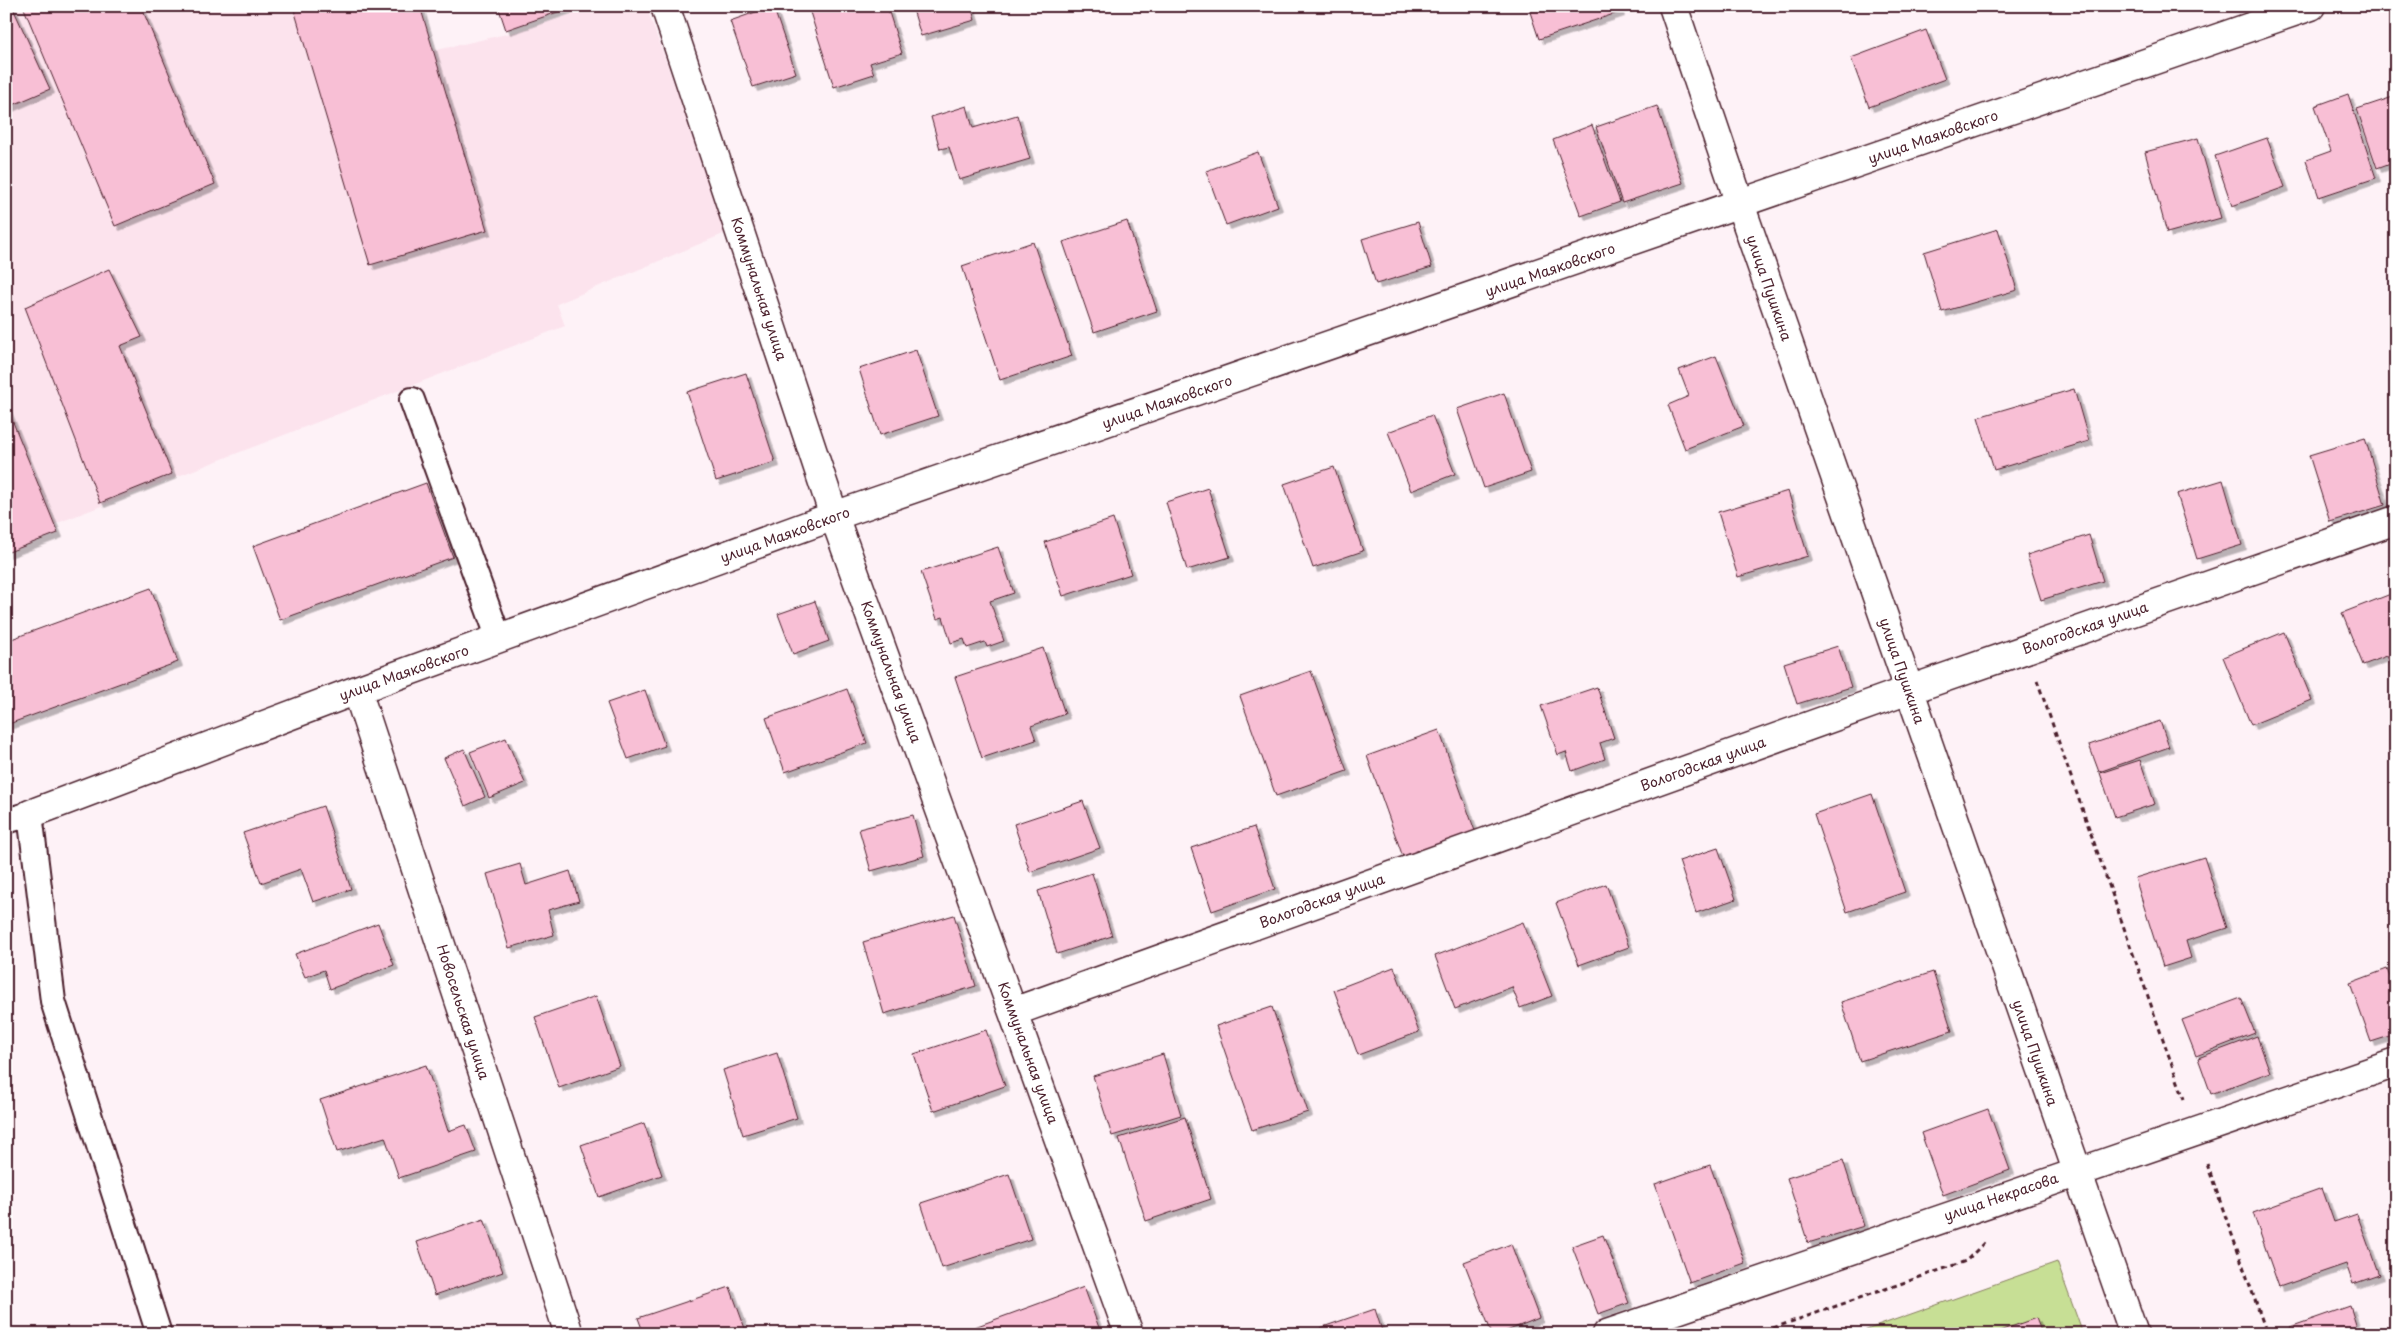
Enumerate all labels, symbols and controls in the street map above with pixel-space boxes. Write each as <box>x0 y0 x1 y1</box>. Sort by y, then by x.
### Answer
street label: улица Маяковского <box>1865 104 2001 169</box>
street label: Коммунальная улица <box>726 214 793 363</box>
street label: улица Пушкина <box>1741 232 1798 344</box>
street label: улица Маяковского <box>1482 237 1618 302</box>
street label: улица Маяковского <box>1099 369 1235 434</box>
street label: улица Маяковского <box>717 501 853 568</box>
street label: Вологодская улица <box>2019 596 2151 659</box>
street label: Коммунальная улица <box>856 598 927 746</box>
street label: улица Пушкина <box>1874 615 1931 727</box>
street label: улица Маяковского <box>336 639 472 706</box>
street label: Вологодская улица <box>1637 731 1769 796</box>
street label: Вологодская улица <box>1256 868 1388 933</box>
street label: Новосельская улица <box>432 942 495 1082</box>
street label: Коммунальная улица <box>993 979 1064 1127</box>
street label: улица Пушкина <box>2007 997 2064 1109</box>
street label: улица Некрасова <box>1941 1167 2061 1226</box>

